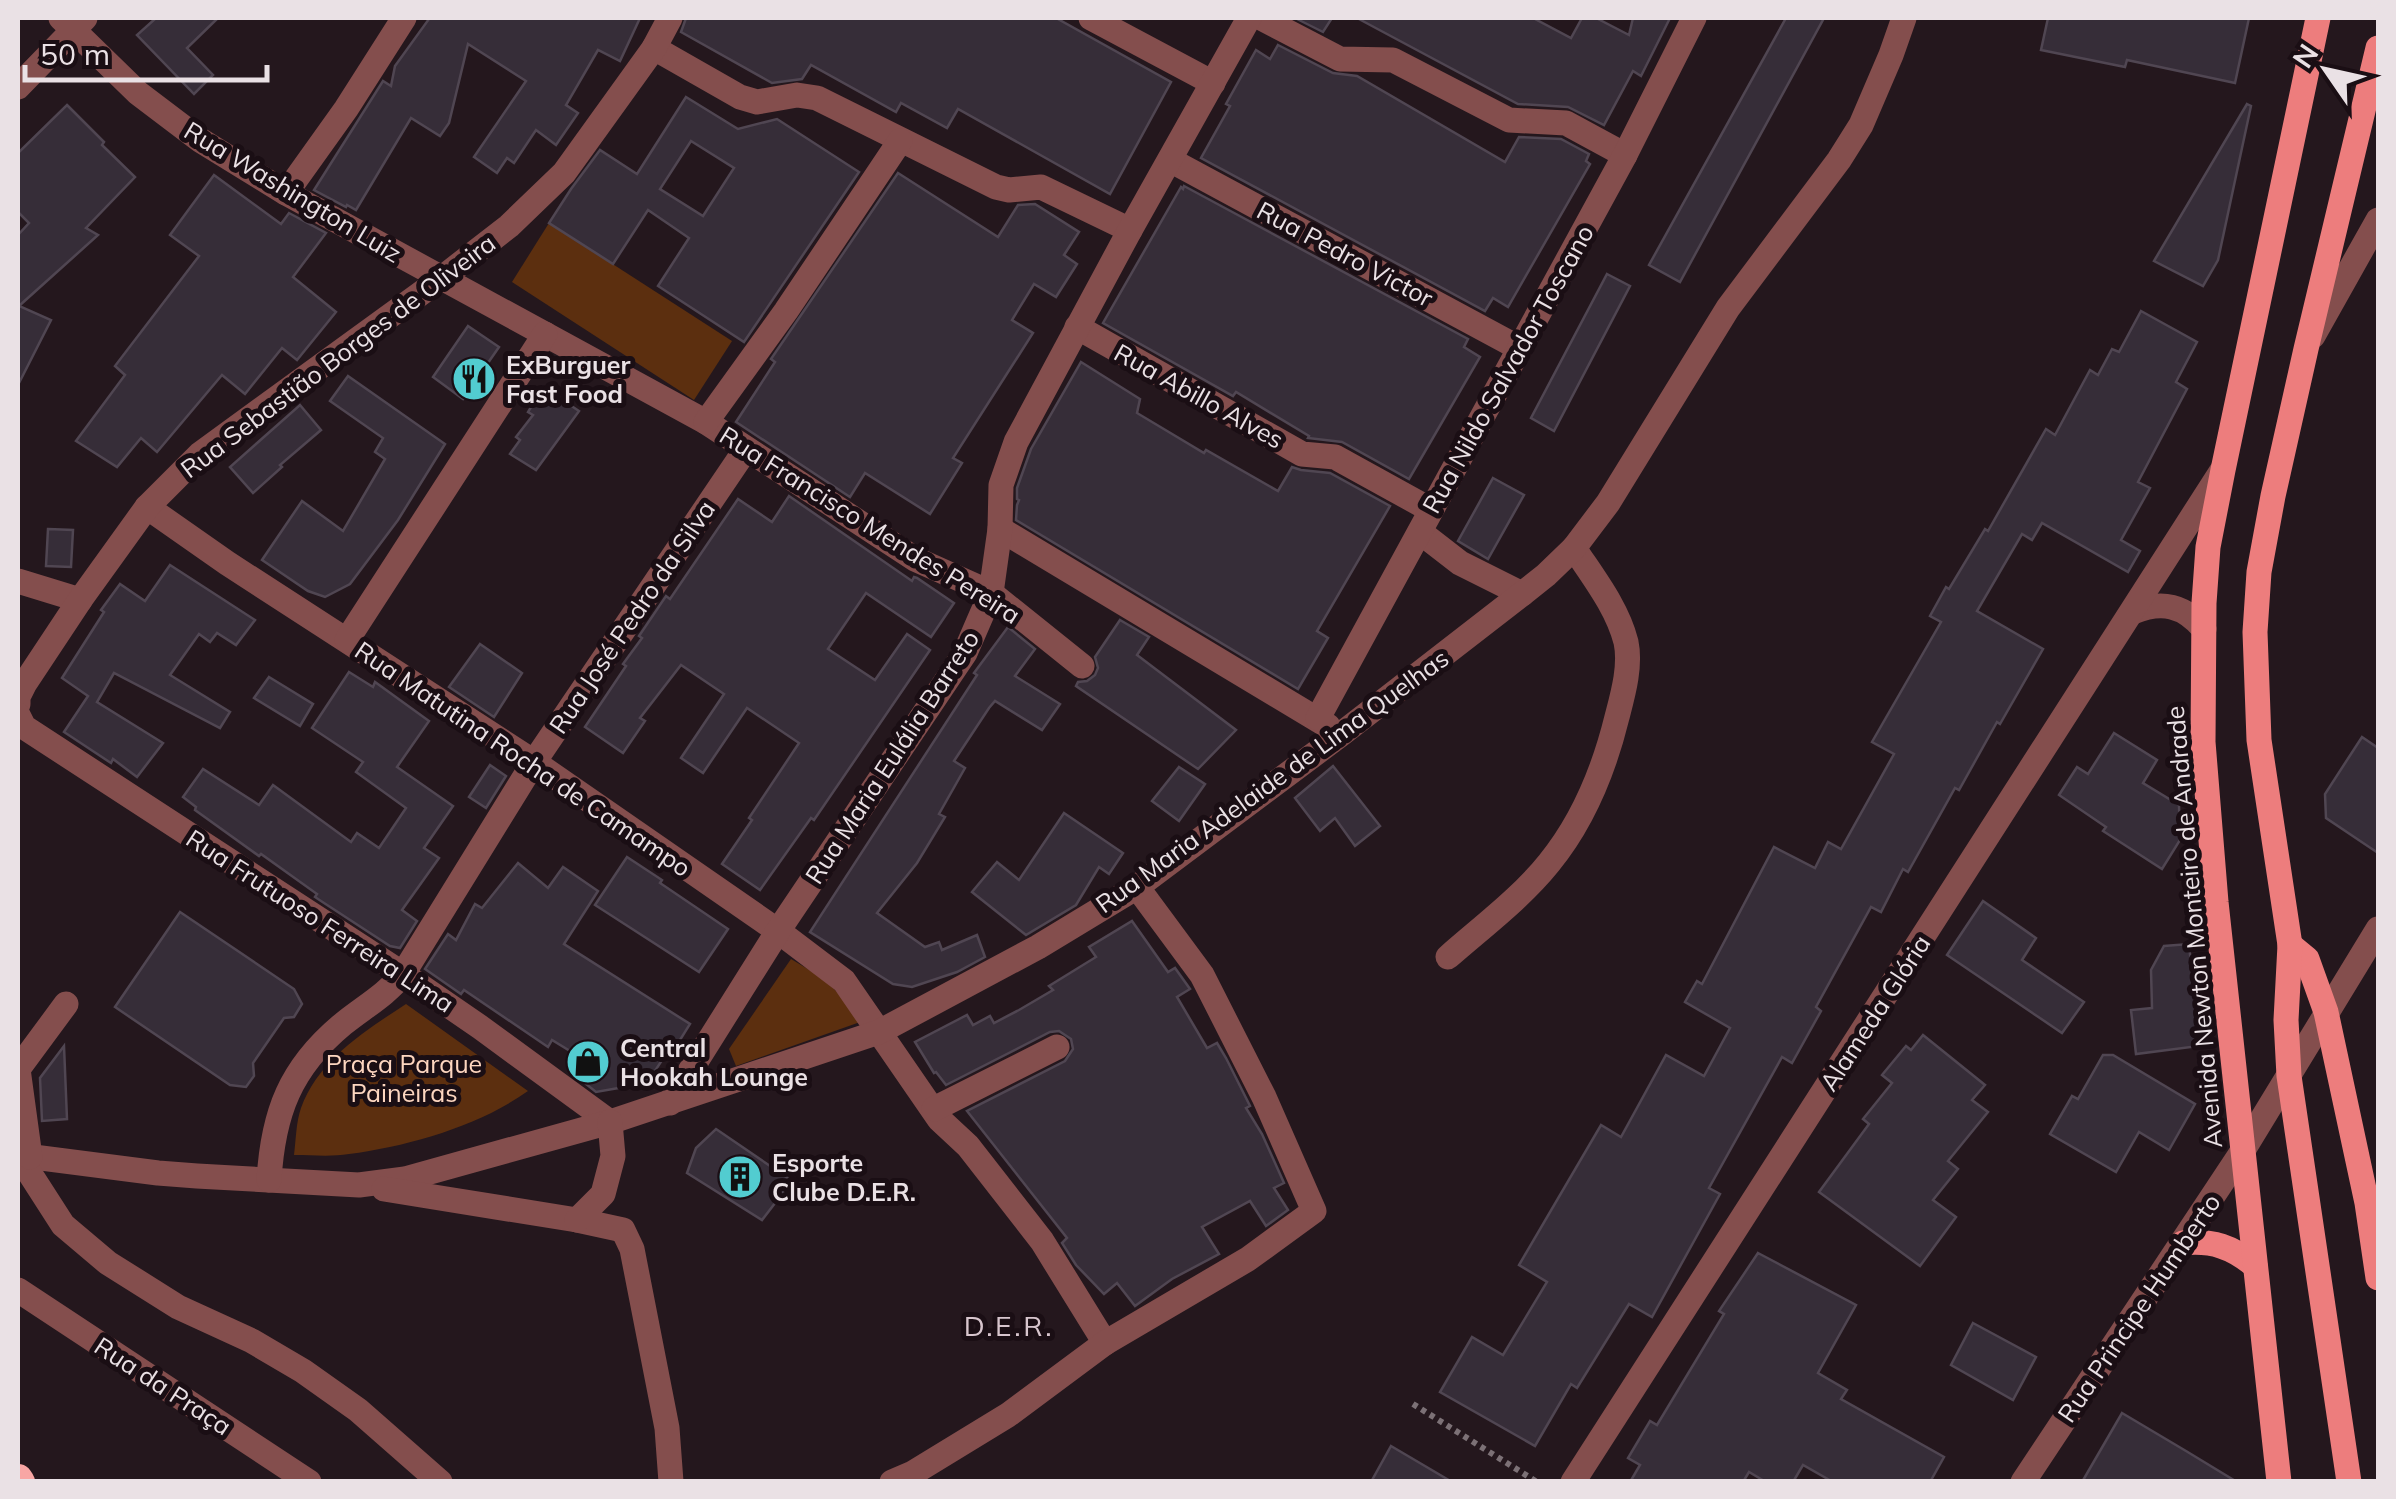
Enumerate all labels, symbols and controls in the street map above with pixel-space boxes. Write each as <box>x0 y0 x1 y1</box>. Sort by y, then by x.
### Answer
scale bar <box>25 20 268 82</box>
north arrow <box>2276 20 2376 120</box>
text: 50 m <box>40 35 110 73</box>
text: N <box>2284 37 2325 74</box>
street label: Rua Washington Luiz <box>179 114 408 269</box>
street label: Rua Pedro Victor <box>1252 194 1439 313</box>
street label: Rua Nildo Salvador Toscano <box>1415 219 1600 518</box>
street label: Rua Sebastião Borges de Oliveira <box>174 227 501 484</box>
street label: Rua Abillo Alves <box>1109 336 1289 455</box>
place label: ExBurguer Fast Food <box>506 349 631 409</box>
restaurant icon: ExBurguer Fast Food <box>451 356 497 402</box>
street label: Rua Francisco Mendes Pereira <box>714 419 1026 630</box>
street label: Rua José Pedro da Silva <box>542 494 721 739</box>
street label: Rua Maria Eulália Barreto <box>798 624 985 889</box>
street label: Rua Matutina Rocha de Camampo <box>349 634 697 883</box>
street label: Rua Maria Adelaide de Lima Quelhas <box>1089 642 1454 919</box>
street label: Avenida Newton Monteiro de Andrade <box>2159 705 2228 1149</box>
street label: Rua Frutuoso Ferreira Lima <box>181 822 460 1019</box>
street label: Alameda Glória <box>1813 929 1937 1097</box>
place label: Central Hookah Lounge <box>620 1032 808 1092</box>
shop icon: Central Hookah Lounge <box>565 1039 611 1085</box>
park label: Praça Parque Paineiras <box>326 1048 482 1108</box>
place label: Esporte Clube D.E.R. <box>772 1147 916 1207</box>
building icon: Esporte Clube D.E.R. <box>717 1154 763 1200</box>
street label: Rua Principe Humberto <box>2050 1187 2227 1428</box>
district label: D.E.R. <box>964 1308 1054 1343</box>
street label: Rua da Praça <box>89 1330 238 1441</box>

